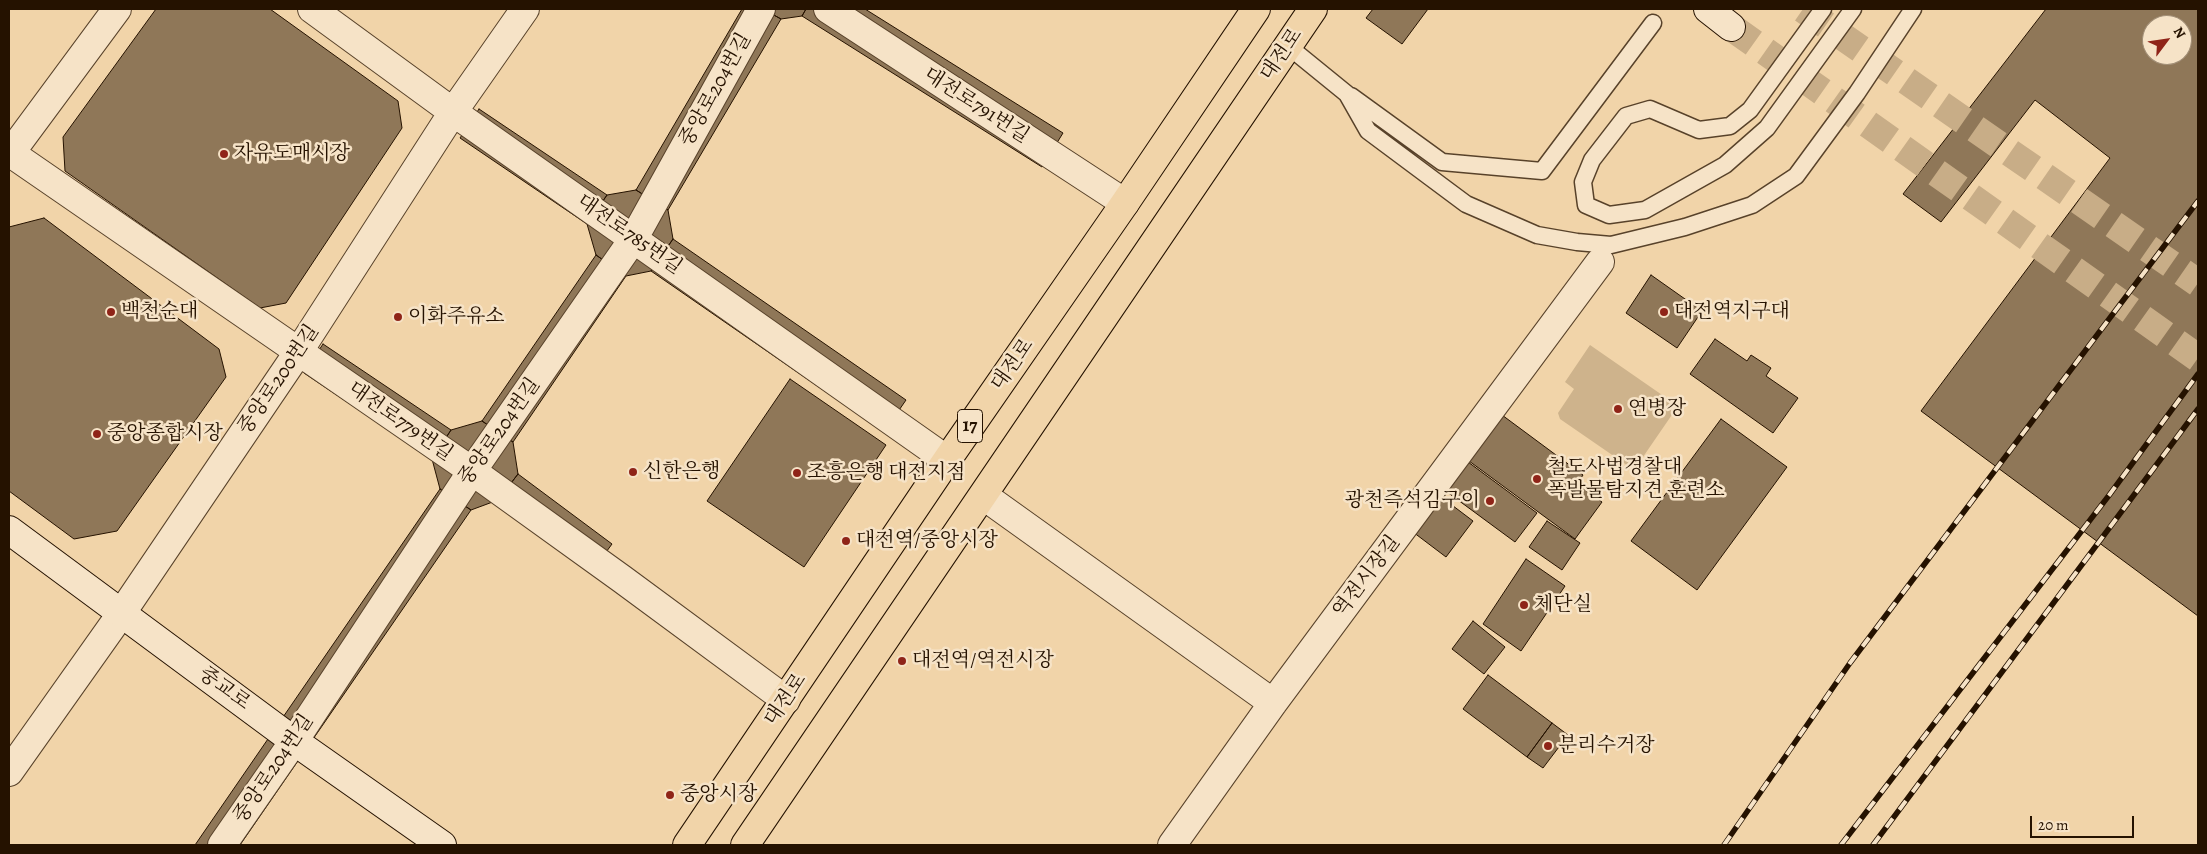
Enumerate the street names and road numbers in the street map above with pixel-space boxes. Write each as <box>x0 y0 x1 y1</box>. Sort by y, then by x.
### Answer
street label: 대전로 <box>1256 24 1308 86</box>
street label: 중앙로204번길 <box>675 29 757 151</box>
street label: 대전로791번길 <box>919 63 1033 149</box>
street label: 대전로785번길 <box>572 190 686 280</box>
street label: 중앙로200번길 <box>233 320 325 440</box>
street label: 대전로 <box>987 334 1039 396</box>
street label: 중앙로204번길 <box>454 374 546 490</box>
street label: 대전로779번길 <box>343 377 457 467</box>
road number: 17 <box>958 410 982 442</box>
street label: 역전시장길 <box>1328 531 1406 623</box>
street label: 중교로 <box>194 662 254 716</box>
street label: 대전로 <box>760 669 812 731</box>
street label: 중앙로204번길 <box>229 710 319 828</box>

